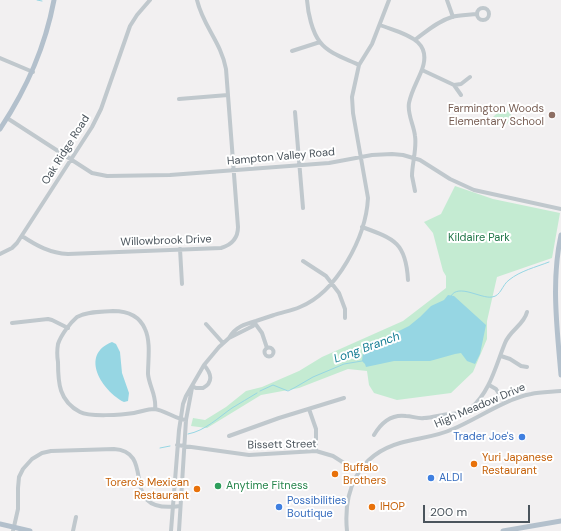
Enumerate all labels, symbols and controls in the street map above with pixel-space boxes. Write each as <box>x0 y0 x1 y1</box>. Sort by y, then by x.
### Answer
place label: Farmington Woods Elementary School <box>448 102 544 128</box>
marker: Farmington Woods Elementary School <box>547 110 557 120</box>
street label: Oak Ridge Road <box>39 113 93 187</box>
street label: Hampton Valley Road <box>227 146 335 168</box>
park label: Kildaire Park <box>448 231 510 245</box>
street label: Willowbrook Drive <box>120 233 212 249</box>
water label: Long Branch <box>332 329 402 367</box>
street label: High Meadow Drive <box>433 381 527 431</box>
place label: Trader Joe's <box>453 430 514 444</box>
marker: Trader Joe's <box>517 432 527 442</box>
street label: Bissett Street <box>247 438 317 452</box>
place label: Yuri Japanese Restaurant <box>482 451 553 477</box>
marker: Yuri Japanese Restaurant <box>469 459 479 469</box>
place label: Buffalo Brothers <box>343 461 386 487</box>
marker: Buffalo Brothers <box>330 469 340 479</box>
place label: ALDI <box>439 471 462 485</box>
marker: ALDI <box>426 473 436 483</box>
place label: Torero's Mexican Restaurant <box>105 476 189 502</box>
place label: Anytime Fitness <box>226 479 308 493</box>
marker: Anytime Fitness <box>213 481 223 491</box>
marker: Torero's Mexican Restaurant <box>192 484 202 494</box>
place label: Possibilities Boutique <box>287 494 347 520</box>
scale bar <box>425 497 532 523</box>
place label: IHOP <box>380 500 405 514</box>
marker: Possibilities Boutique <box>274 502 284 512</box>
marker: IHOP <box>367 502 377 512</box>
text: 200 m <box>430 504 467 520</box>

